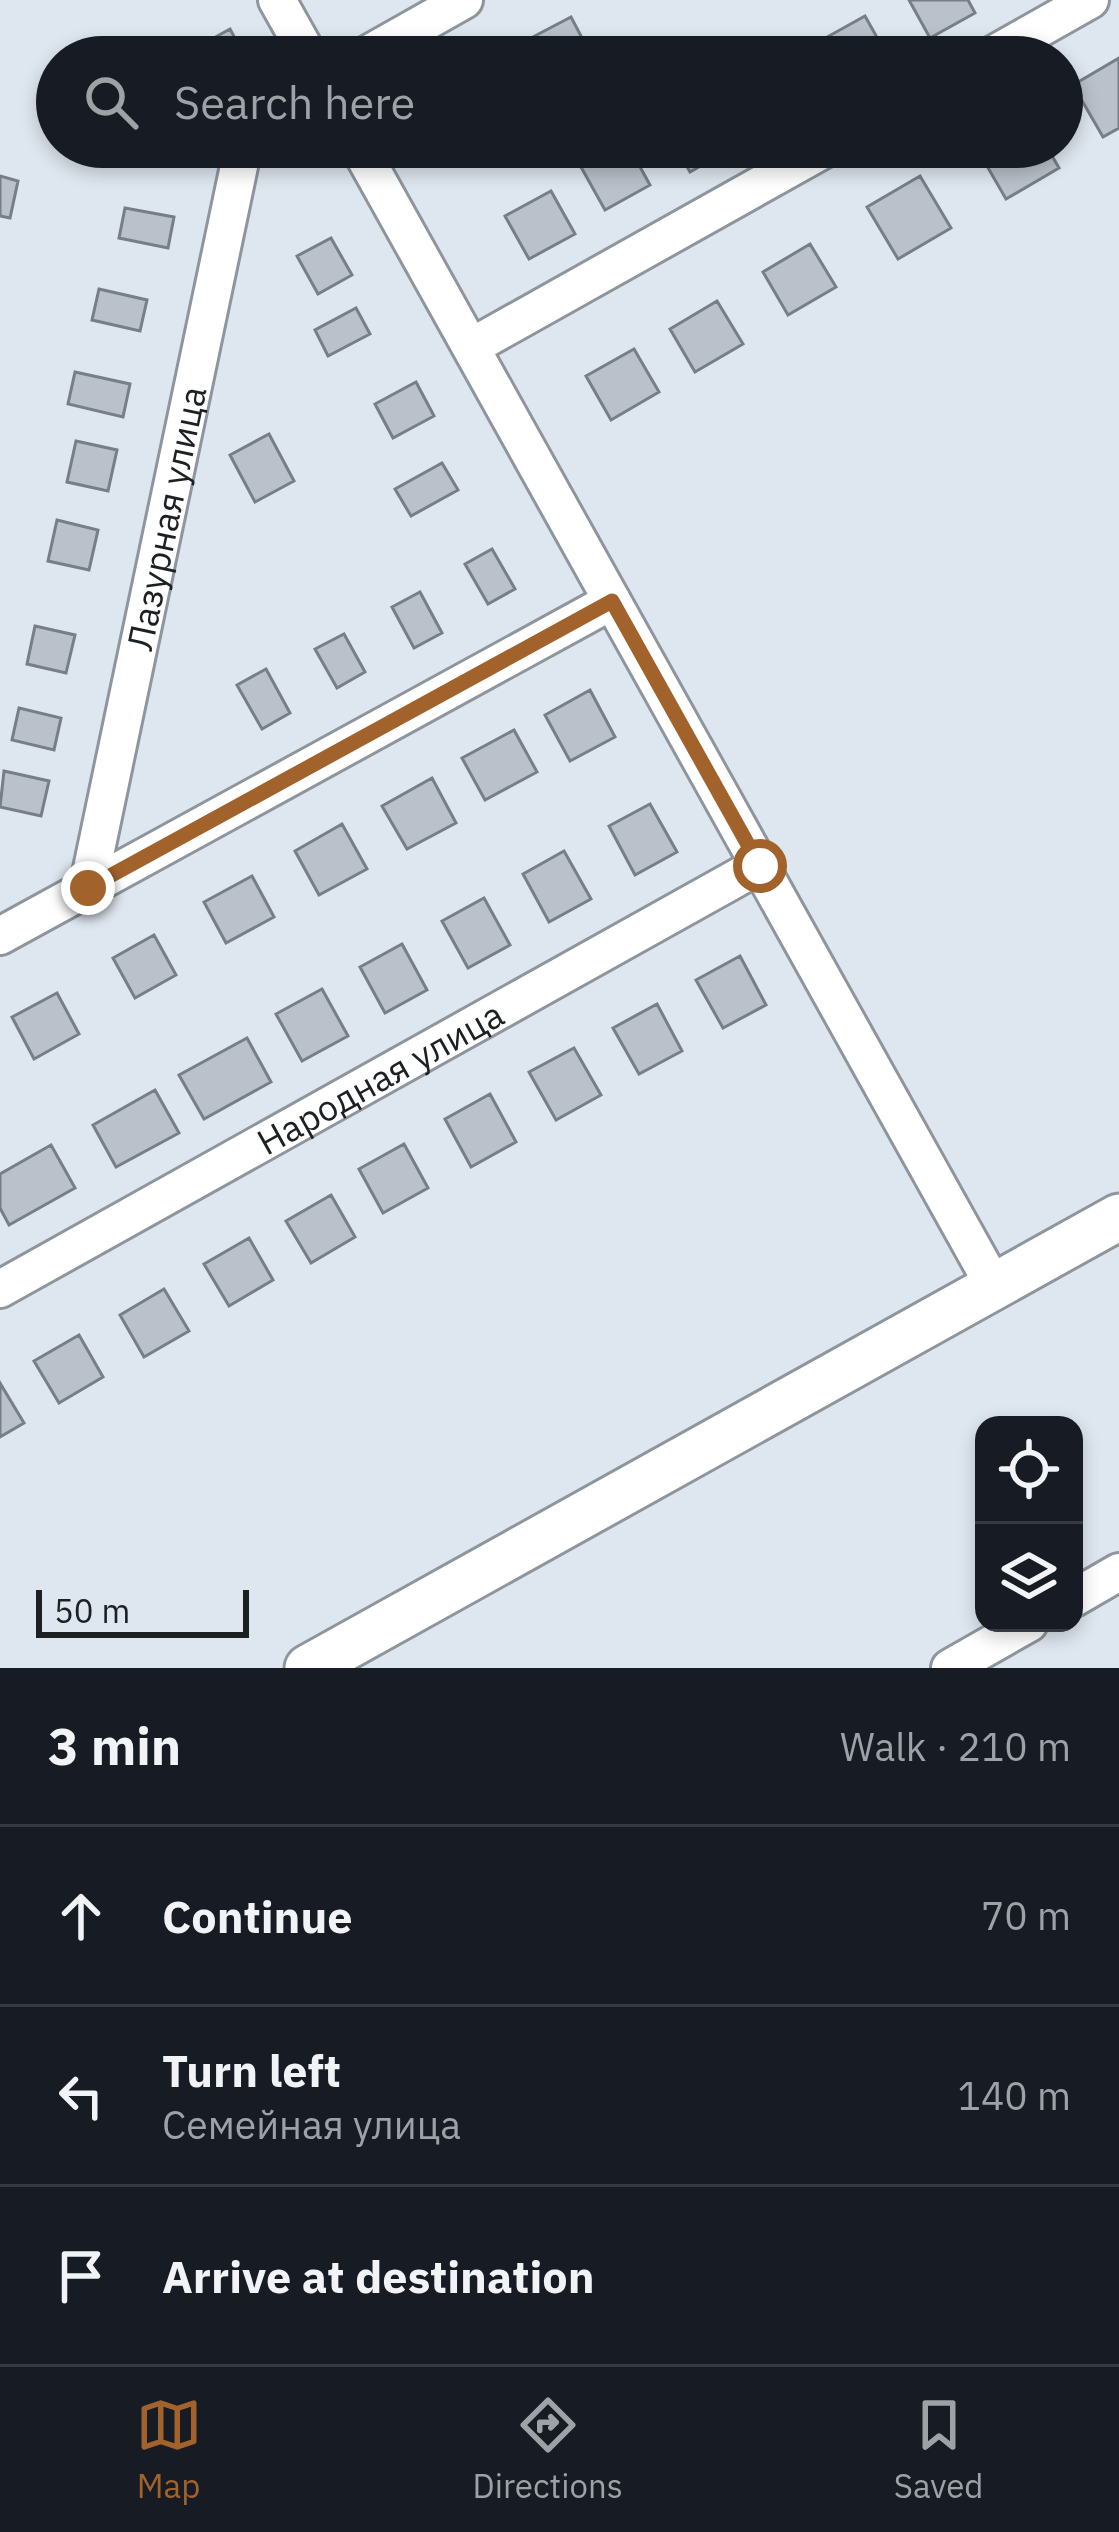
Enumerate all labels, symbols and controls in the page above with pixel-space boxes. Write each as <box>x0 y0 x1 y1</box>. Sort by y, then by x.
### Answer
search box <box>36 36 1083 168</box>
icon: search <box>78 69 144 135</box>
text: Search here <box>174 73 415 131</box>
street label: Лазурная улица <box>115 382 216 654</box>
route start <box>733 839 787 893</box>
route end <box>61 861 115 915</box>
street label: Народная улица <box>248 990 511 1165</box>
map controls <box>975 1416 1083 1632</box>
button: locate <box>975 1416 1083 1524</box>
button: layers <box>975 1524 1083 1632</box>
scale bar <box>36 1584 249 1637</box>
text: 50 m <box>54 1589 130 1632</box>
text: 3 min <box>48 1713 181 1779</box>
text: Walk · 210 m <box>840 1721 1071 1772</box>
icon: ahead <box>48 1883 114 1949</box>
text: Continue <box>162 1887 353 1945</box>
text: 70 m <box>981 1890 1071 1941</box>
text: Turn left <box>162 2041 341 2099</box>
icon: left <box>48 2063 114 2129</box>
text: 140 m <box>958 2070 1071 2121</box>
text: Семейная улица <box>162 2099 461 2150</box>
icon: arrive <box>48 2243 114 2309</box>
text: Arrive at destination <box>162 2247 595 2305</box>
tab: Map <box>136 2392 202 2507</box>
tab: Directions <box>473 2392 623 2507</box>
tab: Saved <box>894 2392 983 2507</box>

